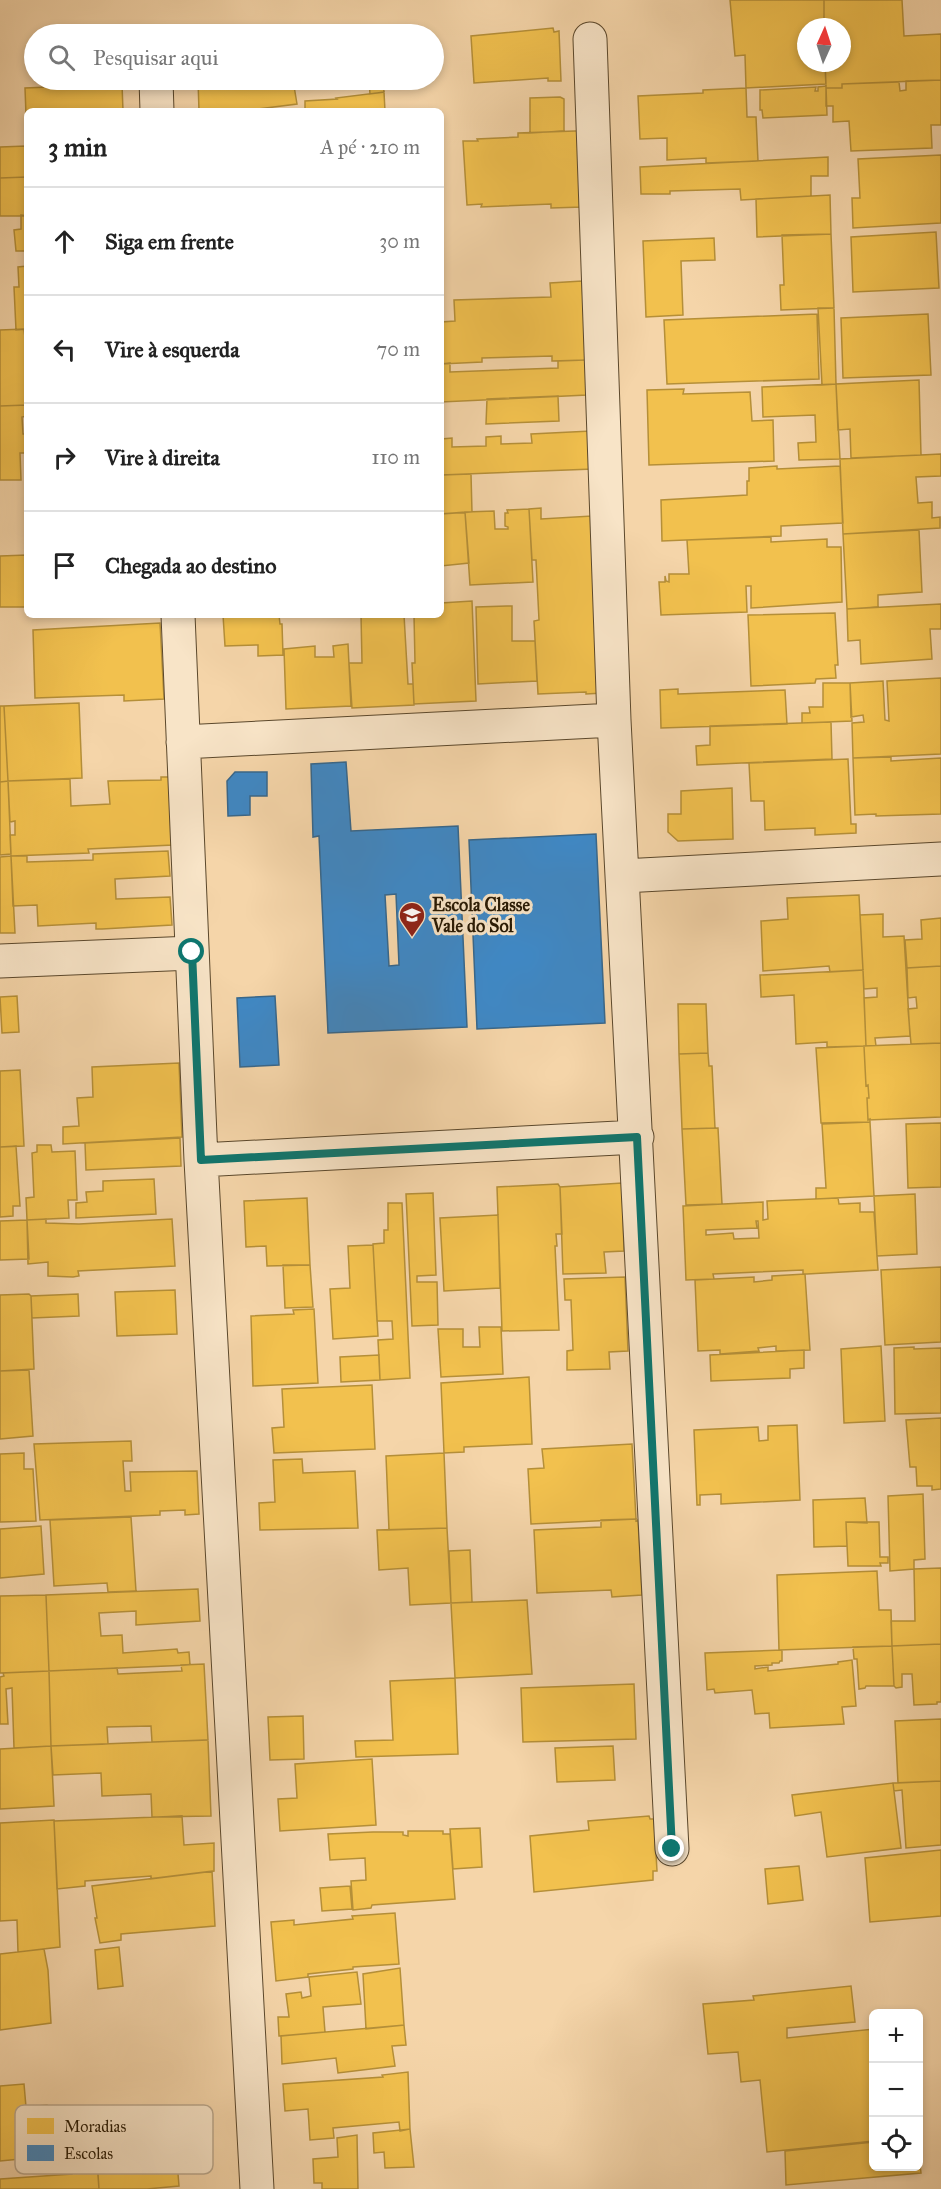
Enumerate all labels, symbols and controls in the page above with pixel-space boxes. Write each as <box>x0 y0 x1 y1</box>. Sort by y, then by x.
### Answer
north arrow <box>797 18 851 72</box>
search box <box>24 24 444 90</box>
icon: search <box>45 41 78 74</box>
text: Pesquisar aqui <box>93 44 218 71</box>
text: 3 min <box>48 131 107 163</box>
text: A pé · 210 m <box>320 135 420 159</box>
icon: ahead <box>48 225 81 258</box>
text: Siga em frente <box>105 228 234 255</box>
text: 30 m <box>379 229 420 253</box>
icon: left <box>48 333 81 366</box>
text: Vire à esquerda <box>105 336 239 363</box>
text: 70 m <box>377 337 420 361</box>
icon: right <box>48 441 81 474</box>
text: Vire à direita <box>105 444 220 471</box>
text: 110 m <box>372 445 420 469</box>
icon: arrive <box>48 549 81 582</box>
text: Chegada ao destino <box>105 552 276 579</box>
place label: Escola Classe Vale do Sol <box>431 894 530 937</box>
school or university icon: Escola Classe Vale do Sol <box>397 900 427 938</box>
route start <box>178 938 204 964</box>
route end <box>658 1835 684 1861</box>
map controls <box>869 2009 923 2171</box>
button: + <box>869 2009 923 2063</box>
button: − <box>869 2063 923 2117</box>
legend <box>15 2105 213 2174</box>
text: Moradias <box>64 2117 126 2136</box>
button: locate <box>869 2117 923 2171</box>
text: Escolas <box>64 2144 113 2163</box>

